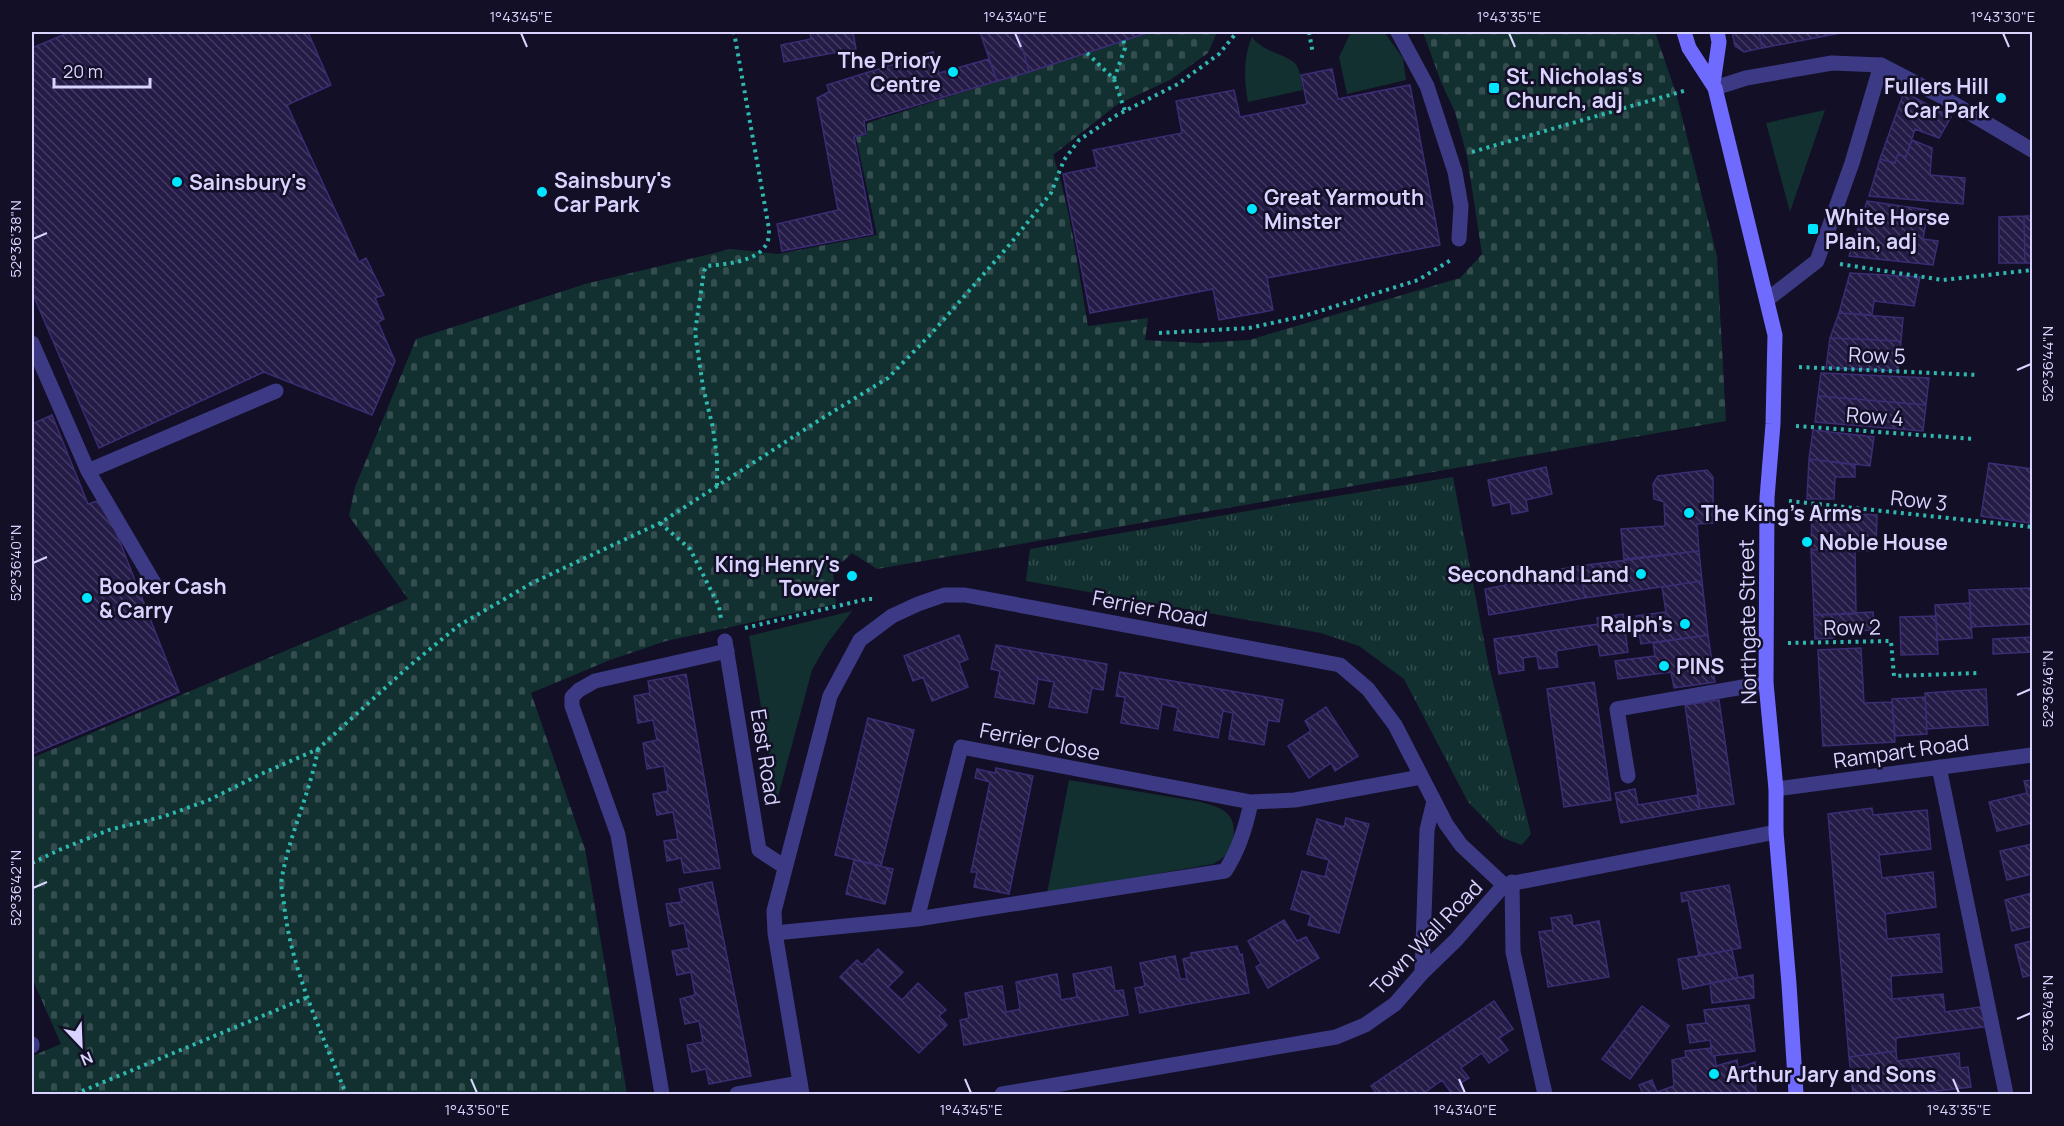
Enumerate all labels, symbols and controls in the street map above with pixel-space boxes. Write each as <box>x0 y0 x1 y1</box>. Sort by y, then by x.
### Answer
text: 1°43'45"E <box>489 6 553 27</box>
text: 1°43'40"E <box>983 6 1047 27</box>
text: 1°43'35"E <box>1477 6 1541 27</box>
text: 1°43'30"E <box>1971 6 2035 27</box>
place label: The Priory Centre <box>838 46 941 98</box>
scale bar <box>54 51 150 89</box>
text: 20 m <box>63 59 103 83</box>
place label: St. Nicholas's Church, adj <box>1506 62 1643 114</box>
marker: The Priory Centre <box>946 65 960 79</box>
place label: Fullers Hill Car Park <box>1884 72 1990 124</box>
marker: St. Nicholas's Church, adj <box>1487 81 1501 95</box>
marker: Fullers Hill Car Park <box>1994 91 2008 105</box>
place label: Sainsbury's Car Park <box>554 166 671 218</box>
place label: Sainsbury's <box>189 168 306 196</box>
marker: Sainsbury's <box>170 175 184 189</box>
place label: Great Yarmouth Minster <box>1264 183 1424 235</box>
marker: Sainsbury's Car Park <box>535 185 549 199</box>
text: 52°36'38"N <box>5 200 26 278</box>
marker: Great Yarmouth Minster <box>1245 202 1259 216</box>
place label: White Horse Plain, adj <box>1825 203 1950 255</box>
marker: White Horse Plain, adj <box>1806 222 1820 236</box>
text: 52°36'44"N <box>2037 326 2058 402</box>
street label: Row 5 <box>1848 340 1906 370</box>
street label: Row 4 <box>1845 400 1905 432</box>
street label: Row 3 <box>1889 483 1949 517</box>
place label: The King's Arms <box>1701 499 1862 527</box>
marker: The King's Arms <box>1682 506 1696 520</box>
text: 52°36'40"N <box>5 525 26 601</box>
place label: Noble House <box>1819 528 1948 556</box>
marker: Noble House <box>1800 535 1814 549</box>
street label: Northgate Street <box>1732 539 1762 705</box>
place label: King Henry's Tower <box>715 550 840 602</box>
place label: Secondhand Land <box>1447 560 1629 588</box>
marker: Secondhand Land <box>1634 567 1648 581</box>
marker: King Henry's Tower <box>845 569 859 583</box>
place label: Booker Cash & Carry <box>99 572 227 624</box>
street label: Ferrier Road <box>1090 583 1210 633</box>
marker: Booker Cash & Carry <box>80 591 94 605</box>
place label: Ralph's <box>1600 610 1673 638</box>
street label: Row 2 <box>1823 613 1881 641</box>
marker: Ralph's <box>1678 617 1692 631</box>
text: 52°36'46"N <box>2037 651 2058 727</box>
place label: PINS <box>1676 652 1724 680</box>
marker: PINS <box>1657 659 1671 673</box>
street label: East Road <box>745 707 787 807</box>
street label: Ferrier Close <box>977 716 1103 766</box>
street label: Rampart Road <box>1831 728 1971 774</box>
text: 52°36'42"N <box>5 850 26 926</box>
street label: Town Wall Road <box>1364 873 1488 1001</box>
text: 52°36'48"N <box>2037 975 2058 1051</box>
north arrow <box>51 1015 111 1075</box>
text: N <box>77 1046 96 1071</box>
place label: Arthur Jary and Sons <box>1726 1060 1937 1088</box>
marker: Arthur Jary and Sons <box>1707 1067 1721 1081</box>
text: 1°43'50"E <box>444 1099 510 1120</box>
text: 1°43'45"E <box>939 1099 1003 1120</box>
text: 1°43'40"E <box>1433 1099 1497 1120</box>
text: 1°43'35"E <box>1927 1099 1991 1120</box>

